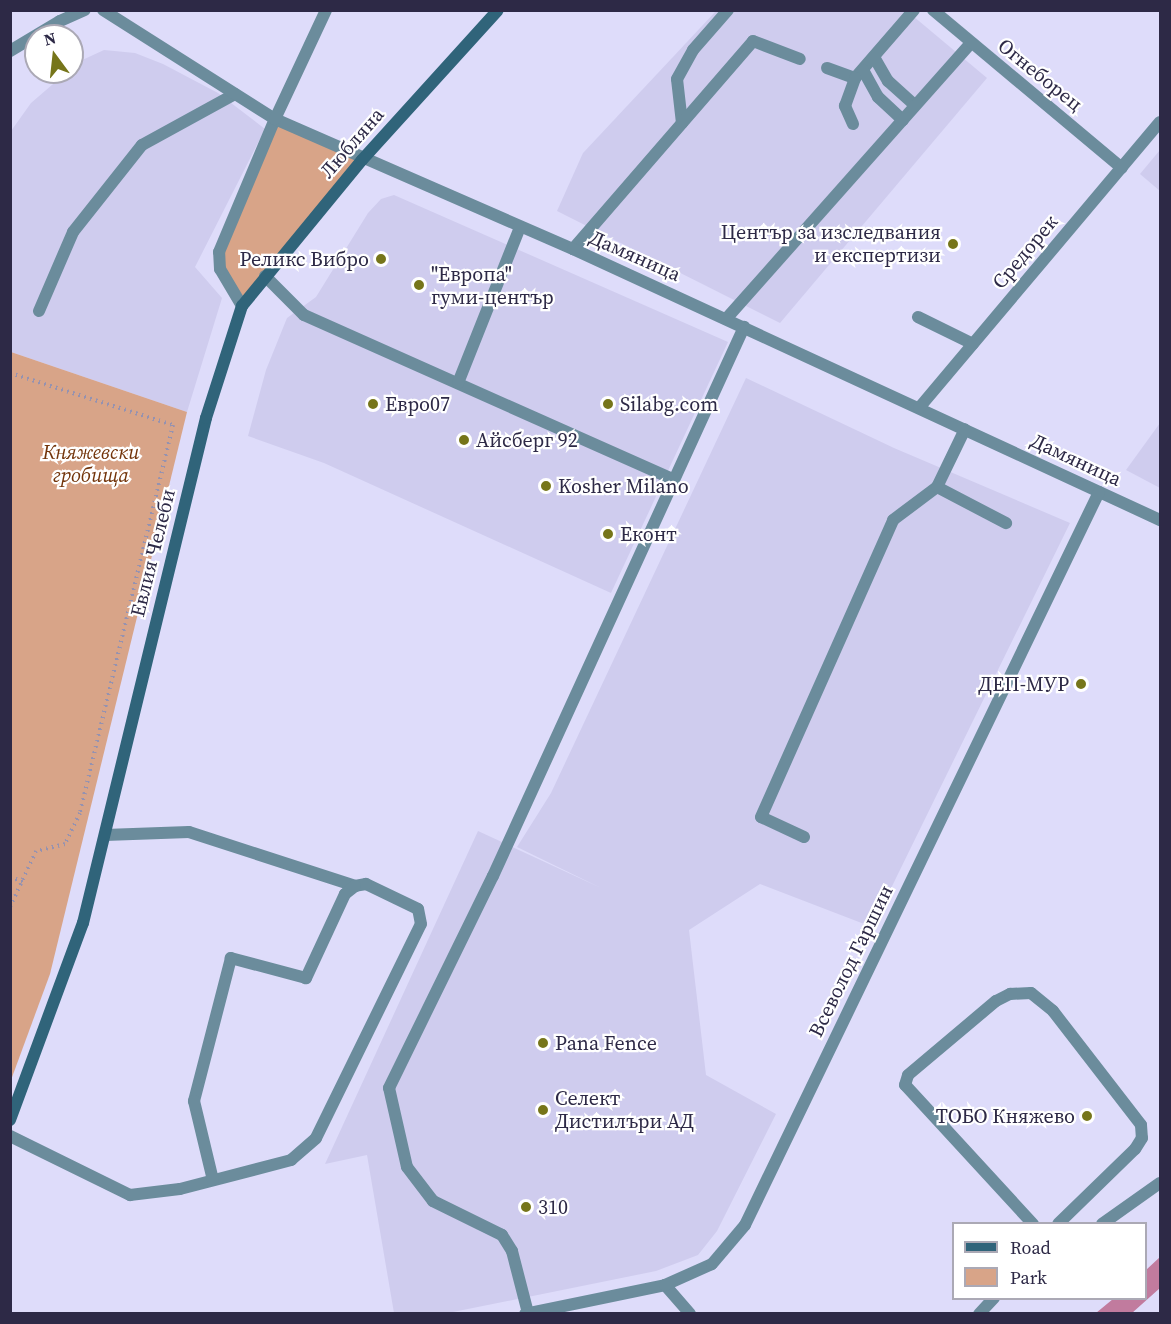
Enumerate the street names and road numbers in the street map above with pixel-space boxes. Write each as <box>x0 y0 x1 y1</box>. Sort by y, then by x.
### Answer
street label: Огнеборец <box>993 34 1087 116</box>
street label: Любляна <box>315 103 389 183</box>
street label: Средорек <box>987 210 1063 294</box>
street label: Дамяница <box>586 225 684 287</box>
street label: Дамяница <box>1027 429 1125 491</box>
street label: Евлия Челеби <box>126 487 180 619</box>
street label: Всеволод Гаршин <box>804 881 898 1041</box>

